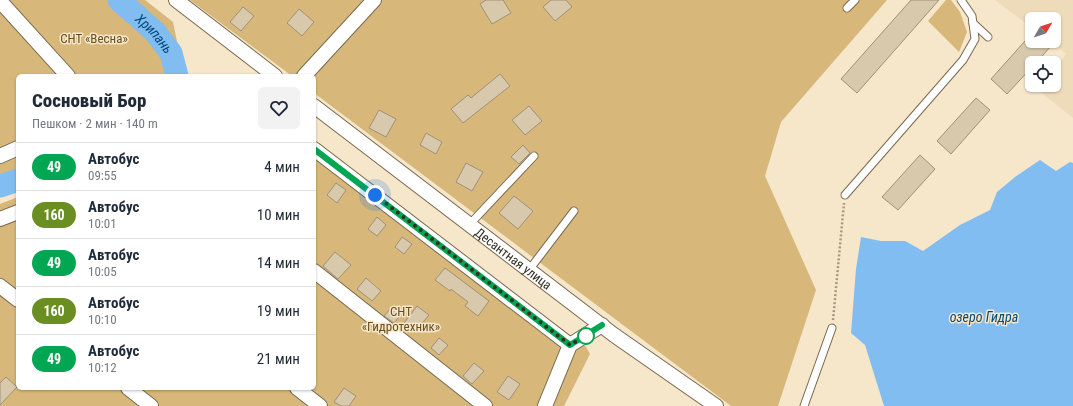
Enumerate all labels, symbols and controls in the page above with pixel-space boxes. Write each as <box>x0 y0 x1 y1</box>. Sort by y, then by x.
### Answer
water label: Хрипань <box>132 10 176 57</box>
north arrow <box>1025 12 1061 48</box>
map controls <box>1025 12 1061 92</box>
park label: СНТ «Весна» <box>60 31 128 46</box>
button: locate <box>1025 56 1061 92</box>
button: heart <box>258 87 300 129</box>
text: Сосновый Бор <box>32 89 146 112</box>
text: Пешком · 2 мин · 140 m <box>32 116 158 131</box>
text: Автобус <box>88 150 139 168</box>
text: 4 мин <box>264 158 300 176</box>
text: 49 <box>47 159 61 175</box>
text: 09:55 <box>88 168 117 183</box>
your location <box>365 185 385 205</box>
text: Автобус <box>88 198 139 216</box>
text: 10 мин <box>257 206 300 224</box>
text: 160 <box>43 207 65 223</box>
text: 10:01 <box>88 216 117 231</box>
street label: Десантная улица <box>472 224 555 292</box>
text: Автобус <box>88 246 139 264</box>
text: 14 мин <box>257 254 300 272</box>
text: 49 <box>47 255 61 271</box>
text: 10:05 <box>88 264 117 279</box>
text: Автобус <box>88 294 139 312</box>
text: 19 мин <box>257 302 300 320</box>
text: 160 <box>43 303 65 319</box>
park label: СНТ «Гидротехник» <box>362 304 440 334</box>
water label: озеро Гидра <box>950 309 1018 325</box>
text: 10:10 <box>88 312 117 327</box>
unlabelled marker <box>577 327 595 345</box>
text: Автобус <box>88 342 139 360</box>
text: 21 мин <box>257 350 300 368</box>
text: 49 <box>47 351 61 367</box>
text: 10:12 <box>88 360 117 375</box>

